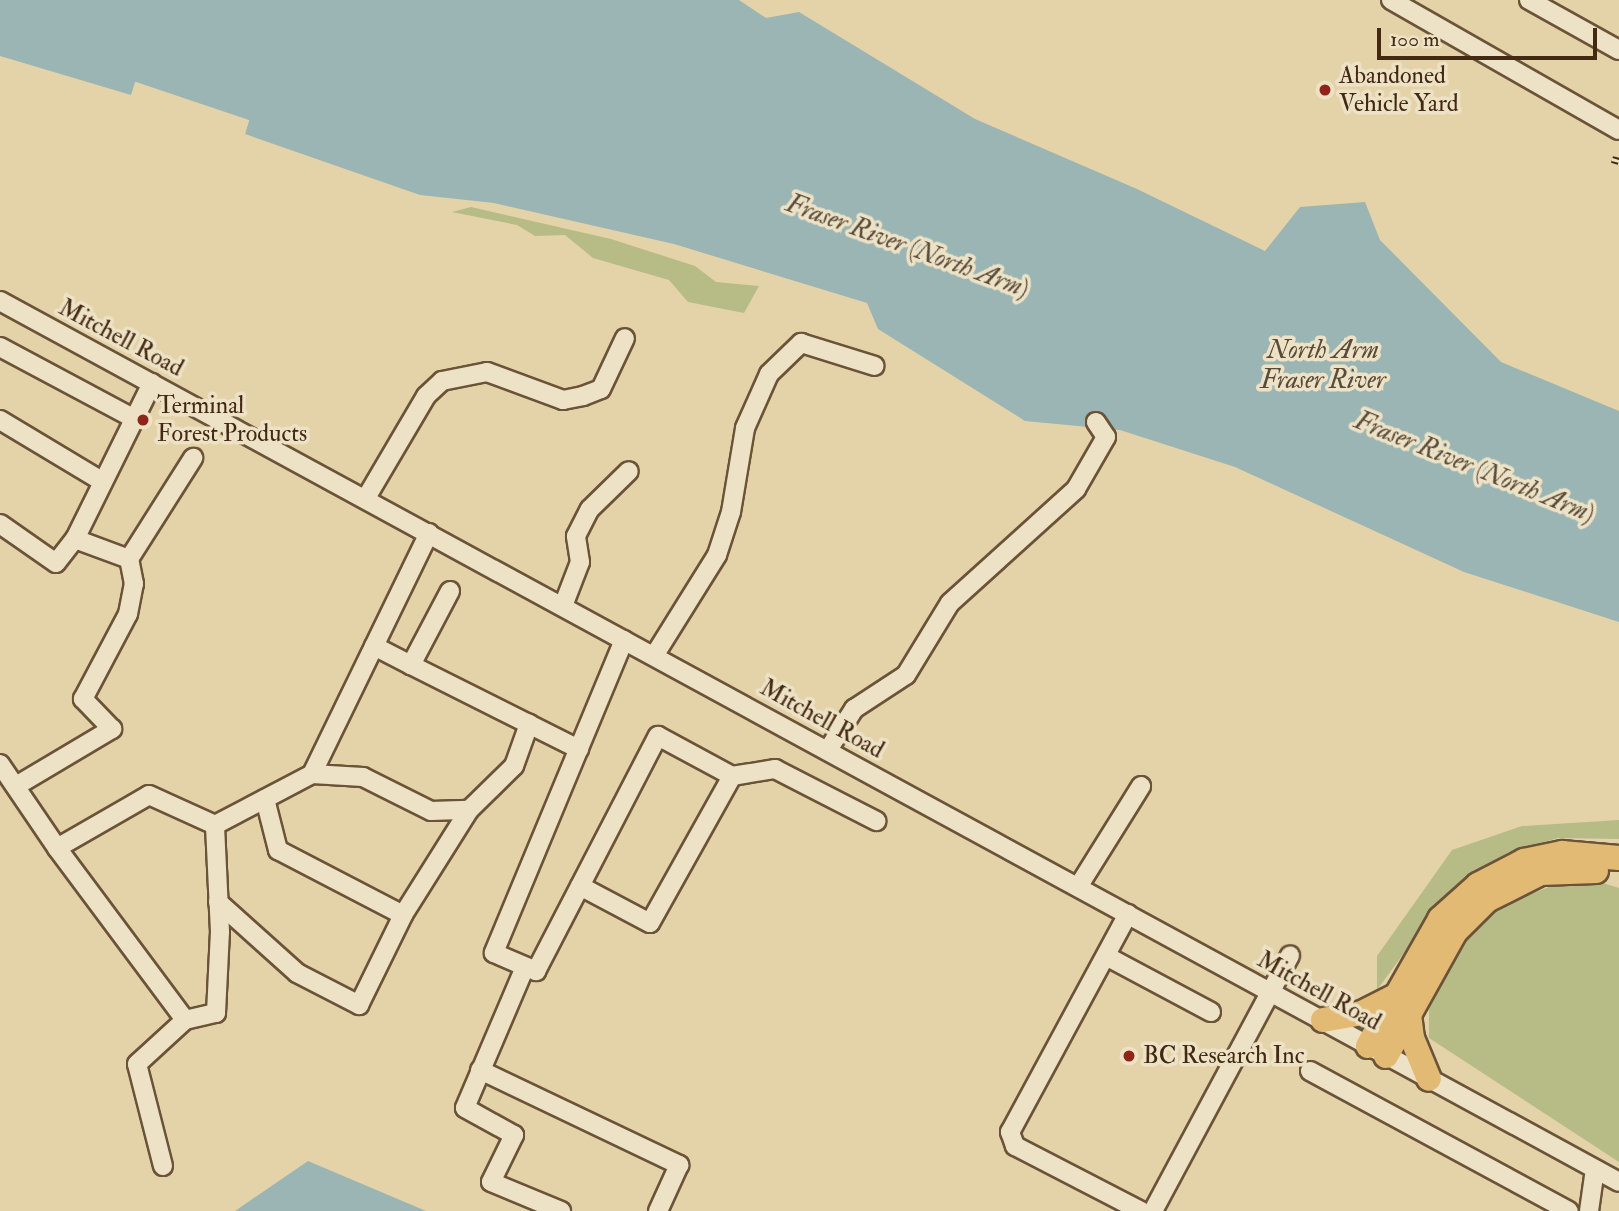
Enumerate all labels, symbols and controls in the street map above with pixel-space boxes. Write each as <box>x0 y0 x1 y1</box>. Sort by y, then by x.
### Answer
scale bar <box>1381 14 1602 58</box>
text: 100 m <box>1390 26 1440 53</box>
place label: Abandoned Vehicle Yard <box>1339 62 1459 118</box>
marker: Abandoned Vehicle Yard <box>1317 82 1333 98</box>
water label: Fraser River (North Arm) <box>782 189 1032 305</box>
street label: Mitchell Road <box>54 293 188 383</box>
water label: North Arm Fraser River <box>1260 335 1386 396</box>
place label: Terminal Forest Products <box>157 392 307 448</box>
water label: Fraser River (North Arm) <box>1350 406 1598 530</box>
marker: Terminal Forest Products <box>135 412 151 428</box>
street label: Mitchell Road <box>755 673 889 765</box>
street label: Mitchell Road <box>1252 945 1386 1037</box>
place label: BC Research Inc <box>1143 1042 1304 1070</box>
marker: BC Research Inc <box>1121 1048 1137 1064</box>

